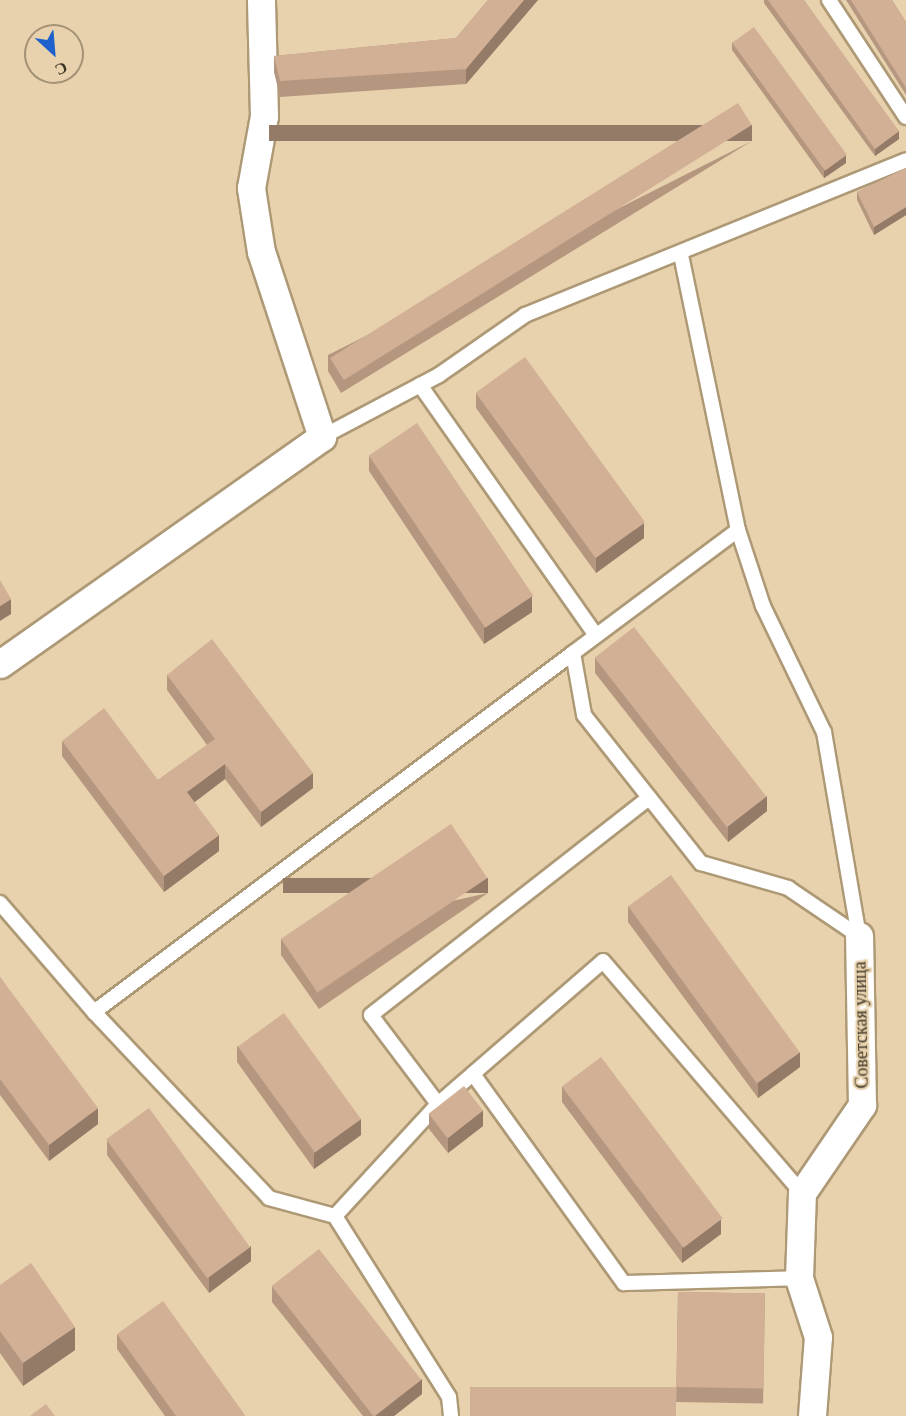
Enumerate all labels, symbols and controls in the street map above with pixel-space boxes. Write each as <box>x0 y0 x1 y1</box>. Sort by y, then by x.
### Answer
north arrow <box>24 24 84 84</box>
text: С <box>52 59 70 79</box>
street label: Советская улица <box>849 961 873 1089</box>

